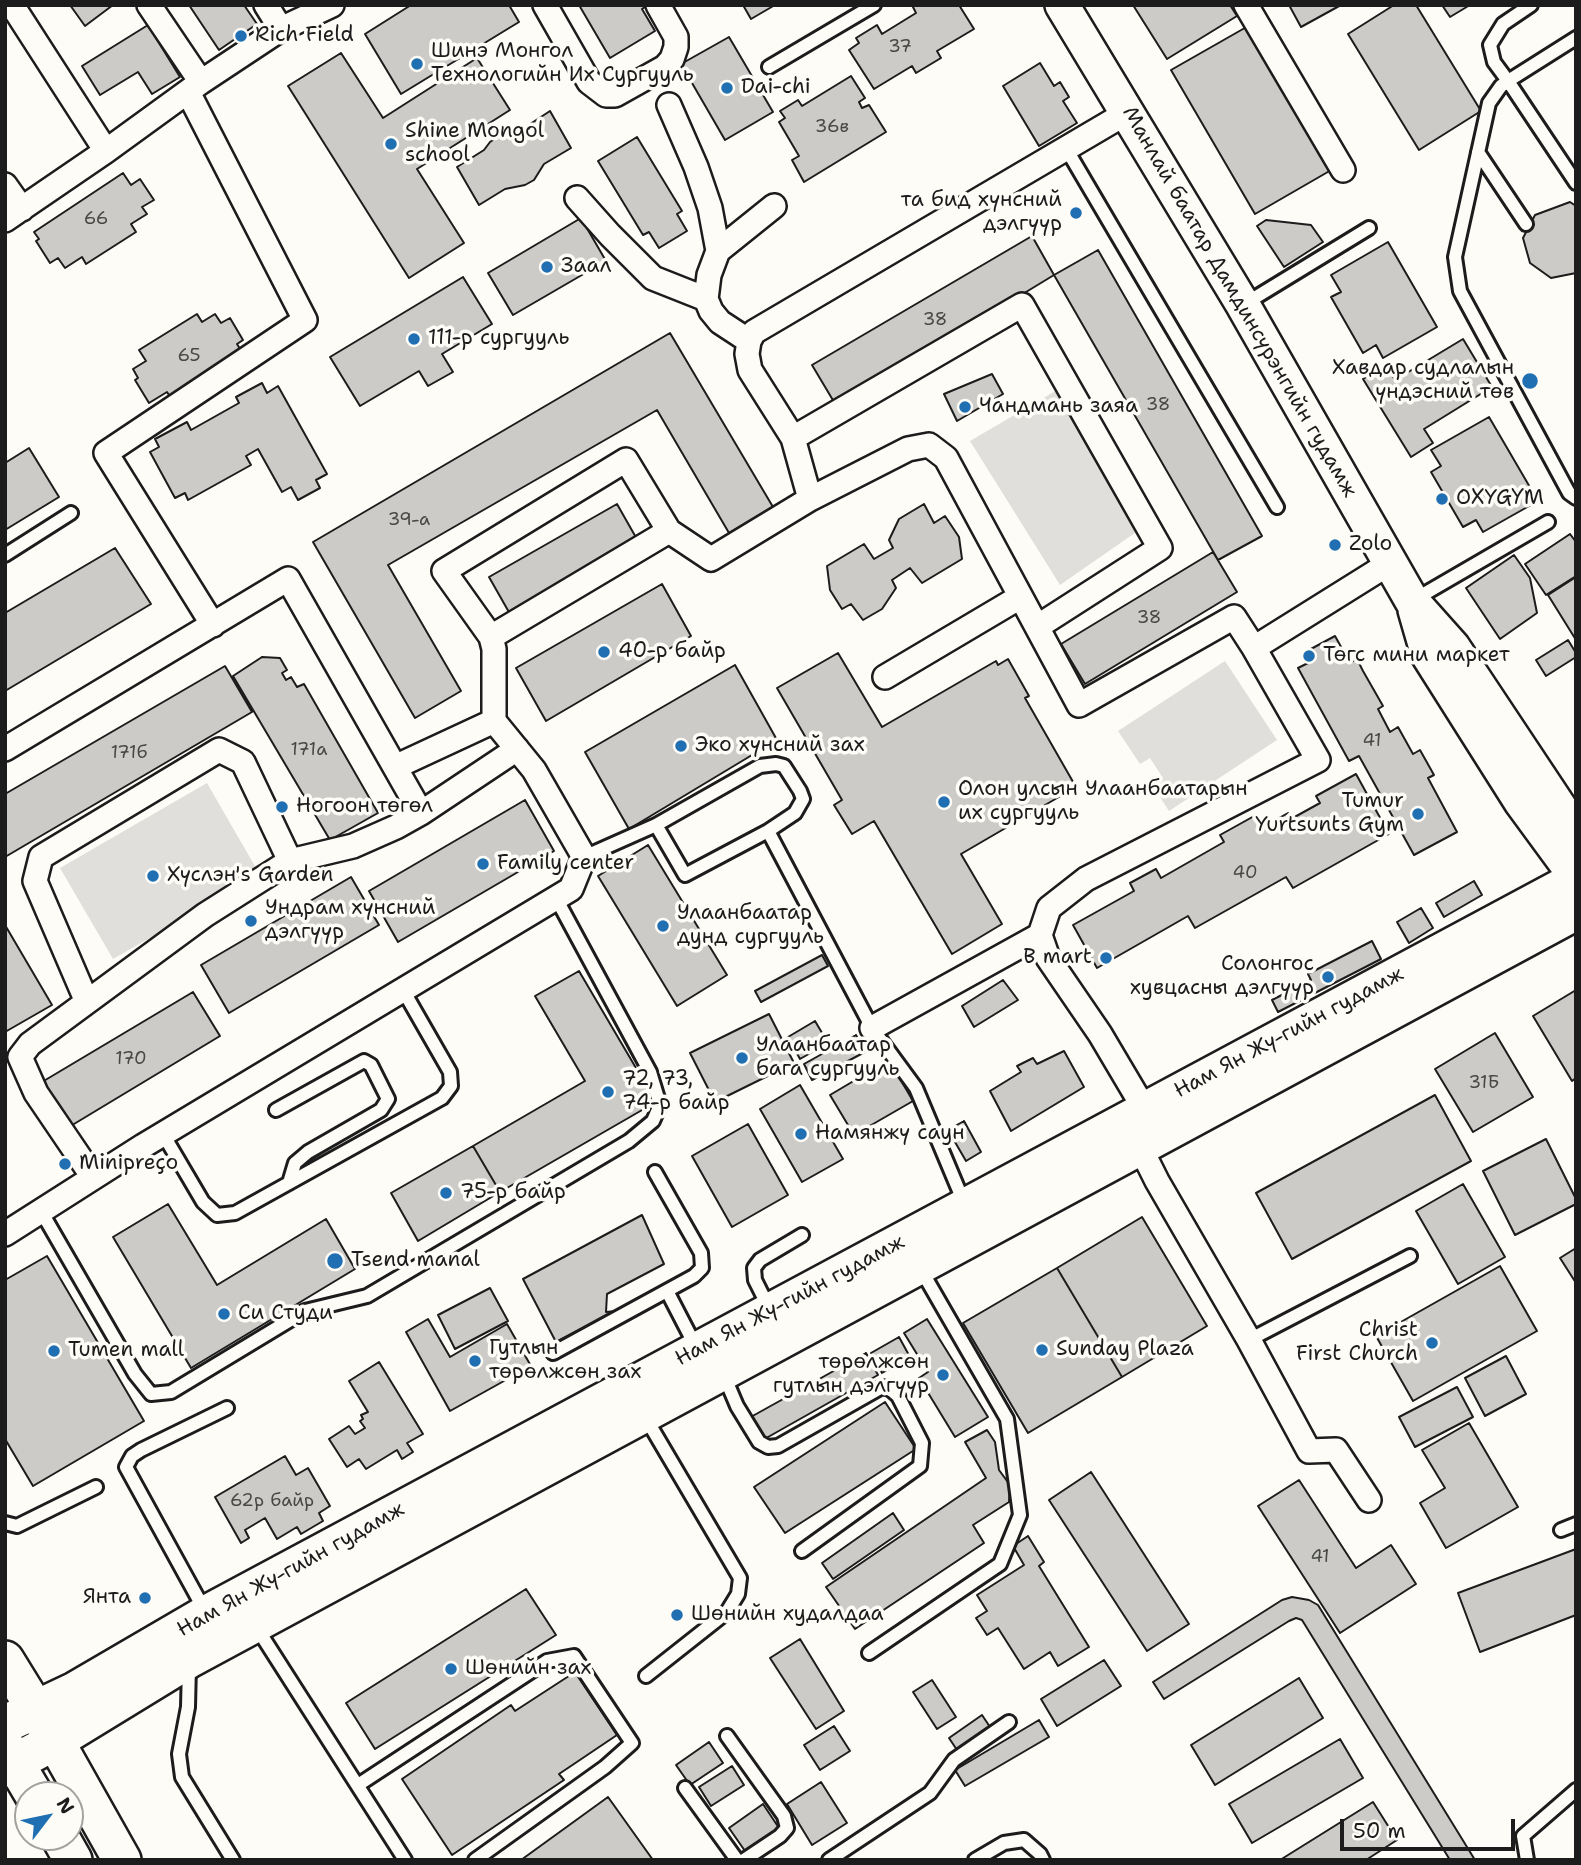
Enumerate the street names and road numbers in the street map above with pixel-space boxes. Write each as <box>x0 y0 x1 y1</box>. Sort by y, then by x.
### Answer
street label: Манлай баатар Дамдинсүрэнгийн гудамж <box>1116 102 1362 502</box>
street label: Нам Ян Жү-гийн гудамж <box>1170 962 1408 1104</box>
street label: Нам Ян Жү-гийн гудамж <box>671 1230 909 1372</box>
street label: Нам Ян Жү-гийн гудамж <box>173 1497 409 1643</box>

